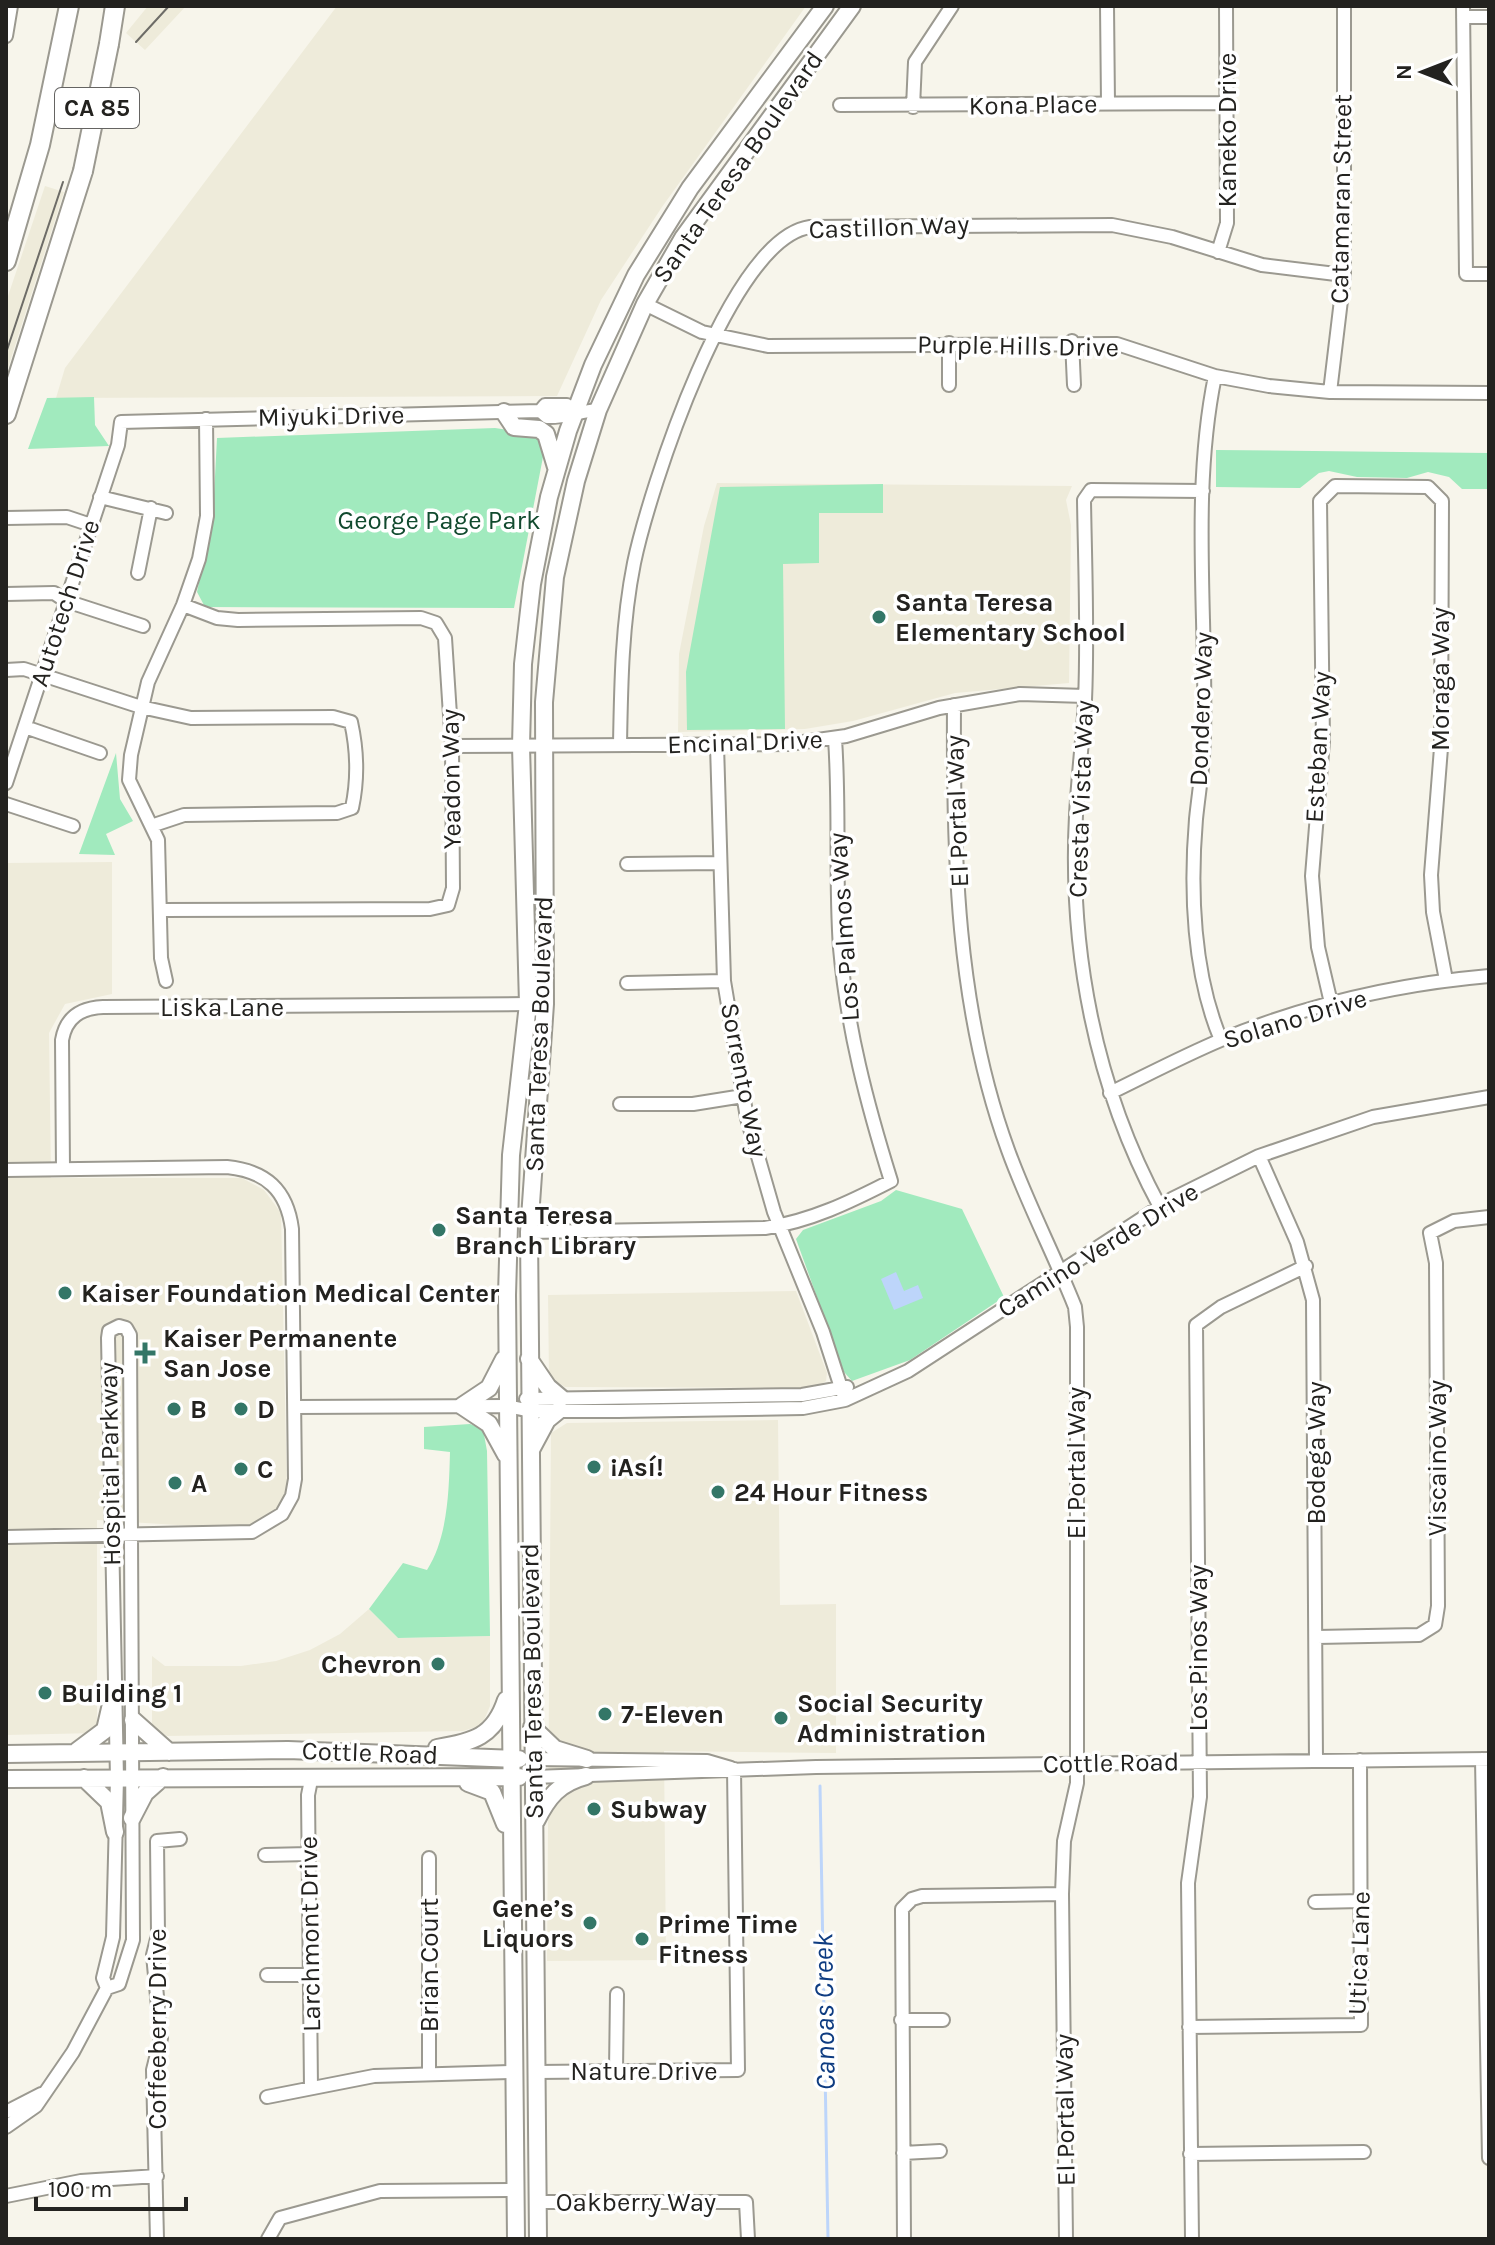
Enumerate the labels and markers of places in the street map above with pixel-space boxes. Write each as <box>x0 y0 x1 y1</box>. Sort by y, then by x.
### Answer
place label: Santa Teresa Elementary School <box>895 587 1126 648</box>
marker: Santa Teresa Elementary School <box>870 608 888 626</box>
place label: Santa Teresa Branch Library <box>455 1200 636 1261</box>
marker: Santa Teresa Branch Library <box>430 1221 448 1239</box>
place label: Kaiser Foundation Medical Center <box>81 1278 500 1309</box>
marker: Kaiser Foundation Medical Center <box>56 1284 74 1302</box>
place label: Kaiser Permanente San Jose <box>163 1323 397 1384</box>
marker: Kaiser Permanente San Jose <box>134 1342 156 1364</box>
place label: B <box>190 1394 207 1425</box>
place label: D <box>257 1394 275 1425</box>
marker: B <box>165 1400 183 1418</box>
marker: D <box>232 1400 250 1418</box>
place label: ¡Así! <box>610 1452 664 1483</box>
place label: C <box>257 1454 273 1485</box>
marker: ¡Así! <box>585 1458 603 1476</box>
marker: C <box>232 1460 250 1478</box>
place label: A <box>191 1468 207 1499</box>
marker: A <box>166 1474 184 1492</box>
place label: 24 Hour Fitness <box>734 1477 928 1508</box>
marker: 24 Hour Fitness <box>709 1483 727 1501</box>
place label: Chevron <box>321 1649 422 1680</box>
marker: Chevron <box>429 1655 447 1673</box>
place label: Building 1 <box>61 1678 182 1709</box>
marker: Building 1 <box>36 1684 54 1702</box>
place label: Social Security Administration <box>797 1688 986 1749</box>
place label: 7-Eleven <box>621 1699 724 1730</box>
marker: 7-Eleven <box>596 1705 614 1723</box>
marker: Social Security Administration <box>772 1709 790 1727</box>
place label: Subway <box>610 1794 707 1825</box>
marker: Subway <box>585 1800 603 1818</box>
place label: Gene’s Liquors <box>482 1893 574 1954</box>
place label: Prime Time Fitness <box>658 1909 798 1970</box>
marker: Gene’s Liquors <box>581 1914 599 1932</box>
marker: Prime Time Fitness <box>633 1930 651 1948</box>

